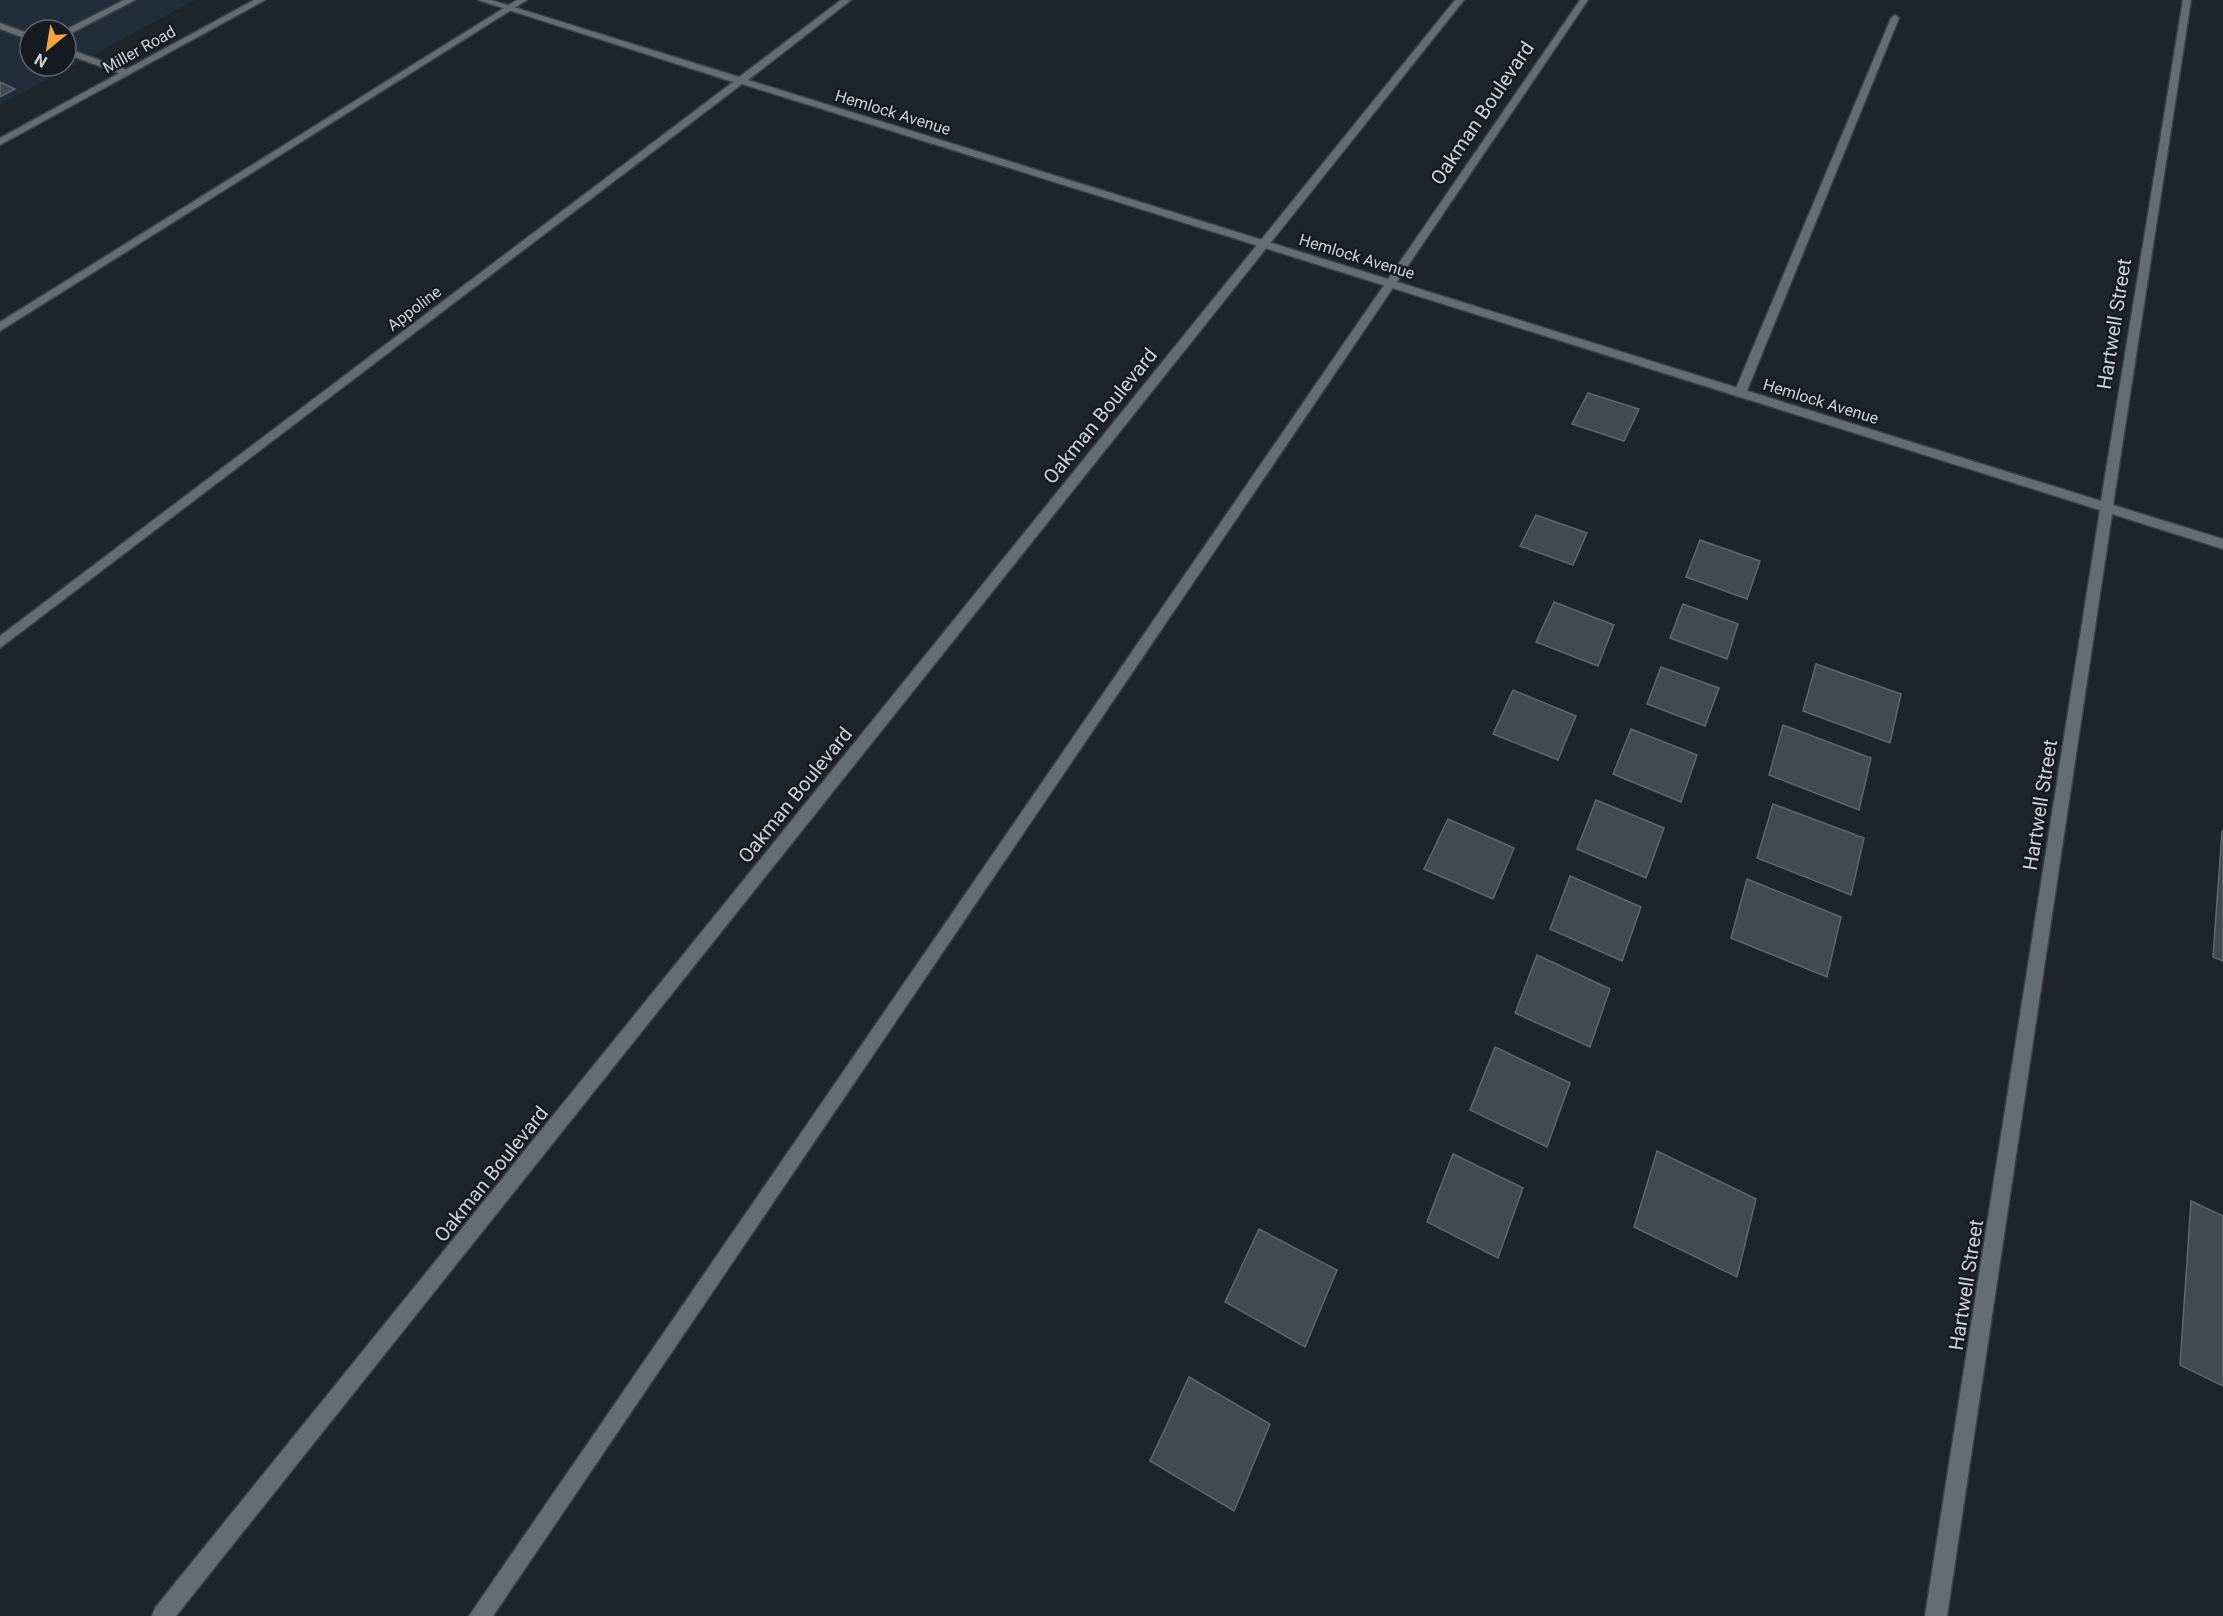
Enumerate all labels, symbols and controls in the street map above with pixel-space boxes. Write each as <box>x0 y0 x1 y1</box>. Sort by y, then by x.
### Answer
north arrow <box>18 18 78 78</box>
street label: Miller Road <box>100 22 179 77</box>
street label: Oakman Boulevard <box>1425 37 1539 189</box>
text: N <box>31 50 50 72</box>
street label: Hemlock Avenue <box>833 86 953 139</box>
street label: Hemlock Avenue <box>1297 230 1417 283</box>
street label: Hartwell Street <box>2092 257 2136 391</box>
street label: Appoline <box>384 282 445 335</box>
street label: Oakman Boulevard <box>1038 343 1162 489</box>
street label: Hemlock Avenue <box>1761 375 1881 428</box>
street label: Oakman Boulevard <box>733 722 857 868</box>
street label: Hartwell Street <box>2018 738 2062 872</box>
street label: Oakman Boulevard <box>429 1101 553 1247</box>
street label: Hartwell Street <box>1944 1218 1988 1352</box>

